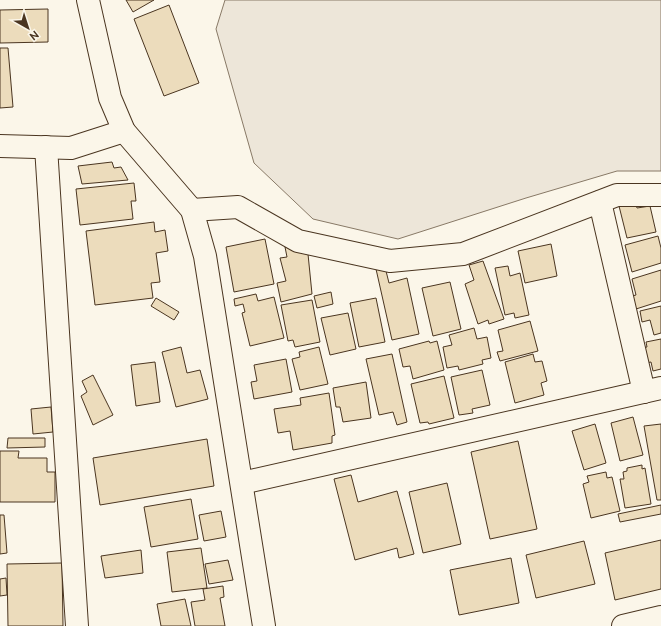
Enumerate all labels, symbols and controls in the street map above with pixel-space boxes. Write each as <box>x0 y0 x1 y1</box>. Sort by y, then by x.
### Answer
north arrow <box>8 8 48 48</box>
text: N <box>27 29 41 43</box>

